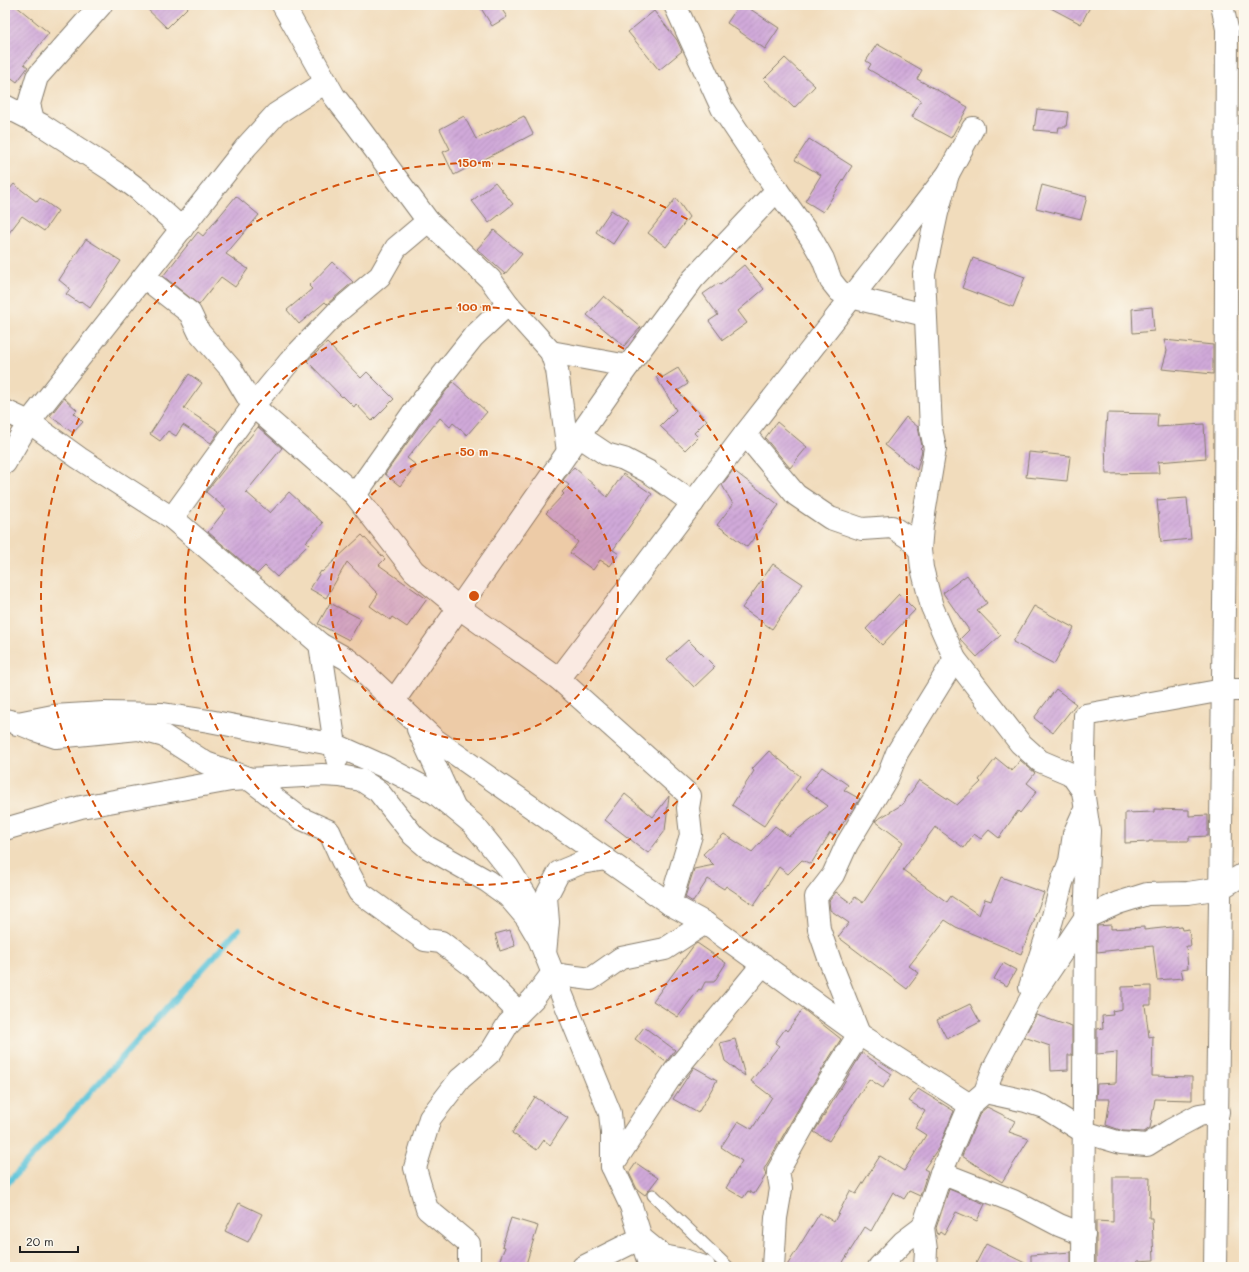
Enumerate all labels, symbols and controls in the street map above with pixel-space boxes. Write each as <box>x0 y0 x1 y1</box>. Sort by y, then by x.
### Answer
text: 150 m <box>457 154 491 170</box>
text: 100 m <box>457 298 491 314</box>
text: 50 m <box>460 443 488 459</box>
centre of rings <box>467 589 481 603</box>
scale bar <box>20 1228 78 1254</box>
text: 20 m <box>26 1233 54 1249</box>

